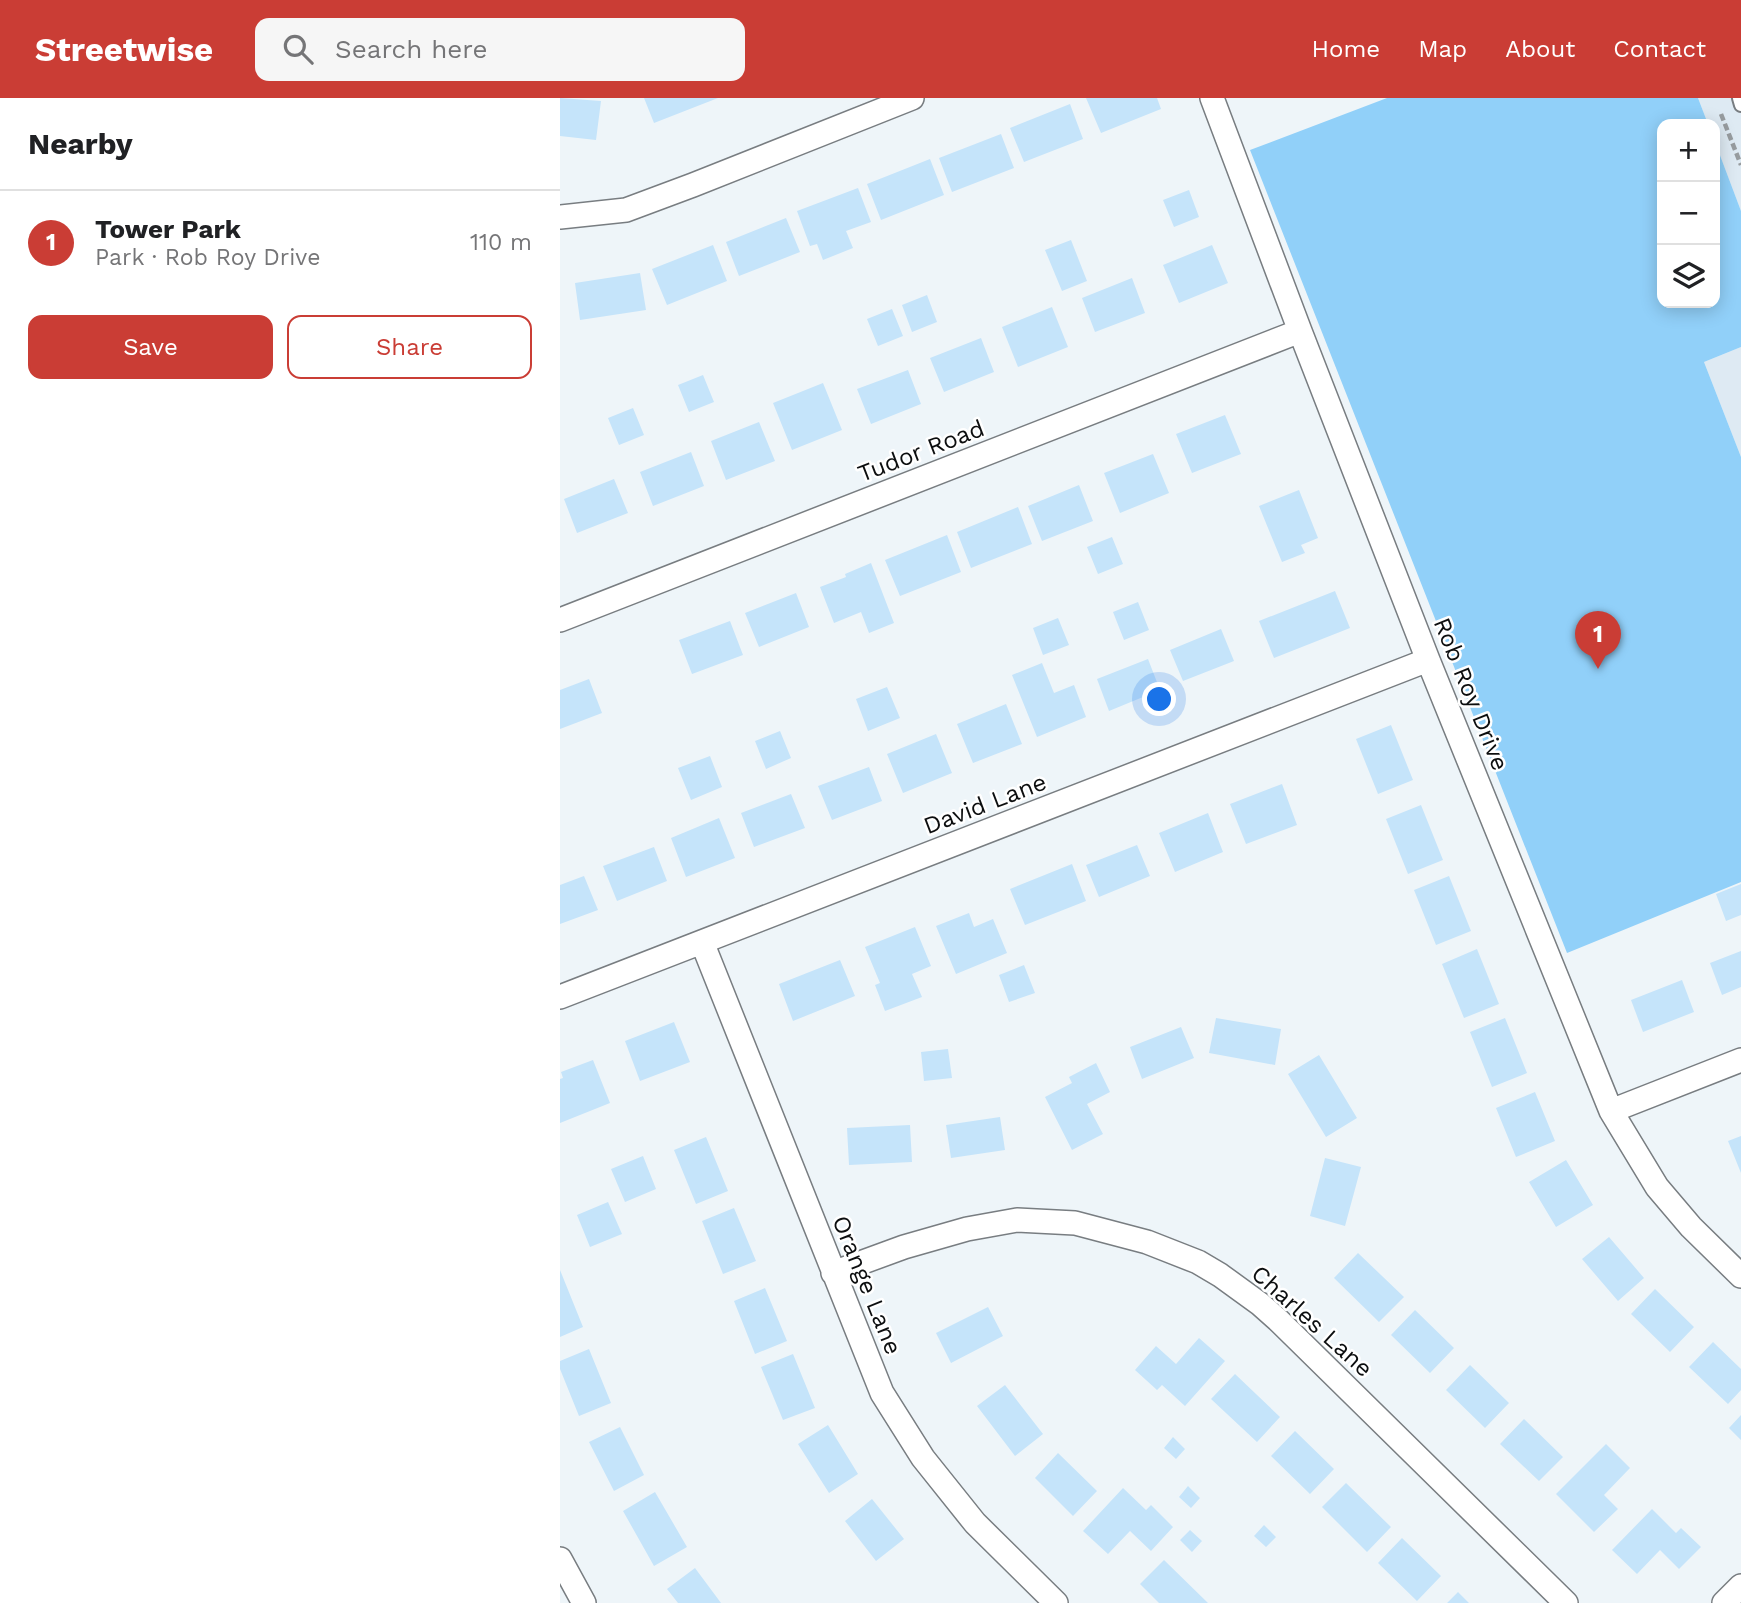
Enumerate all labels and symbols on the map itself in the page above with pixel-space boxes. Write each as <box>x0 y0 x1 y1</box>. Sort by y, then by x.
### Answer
street label: Tudor Road <box>854 414 988 488</box>
pin: 1 <box>1575 611 1621 669</box>
street label: Rob Roy Drive <box>1428 613 1514 775</box>
your location <box>1142 682 1176 716</box>
street label: David Lane <box>920 768 1050 840</box>
street label: Orange Lane <box>826 1212 908 1358</box>
street label: Charles Lane <box>1246 1259 1378 1383</box>

